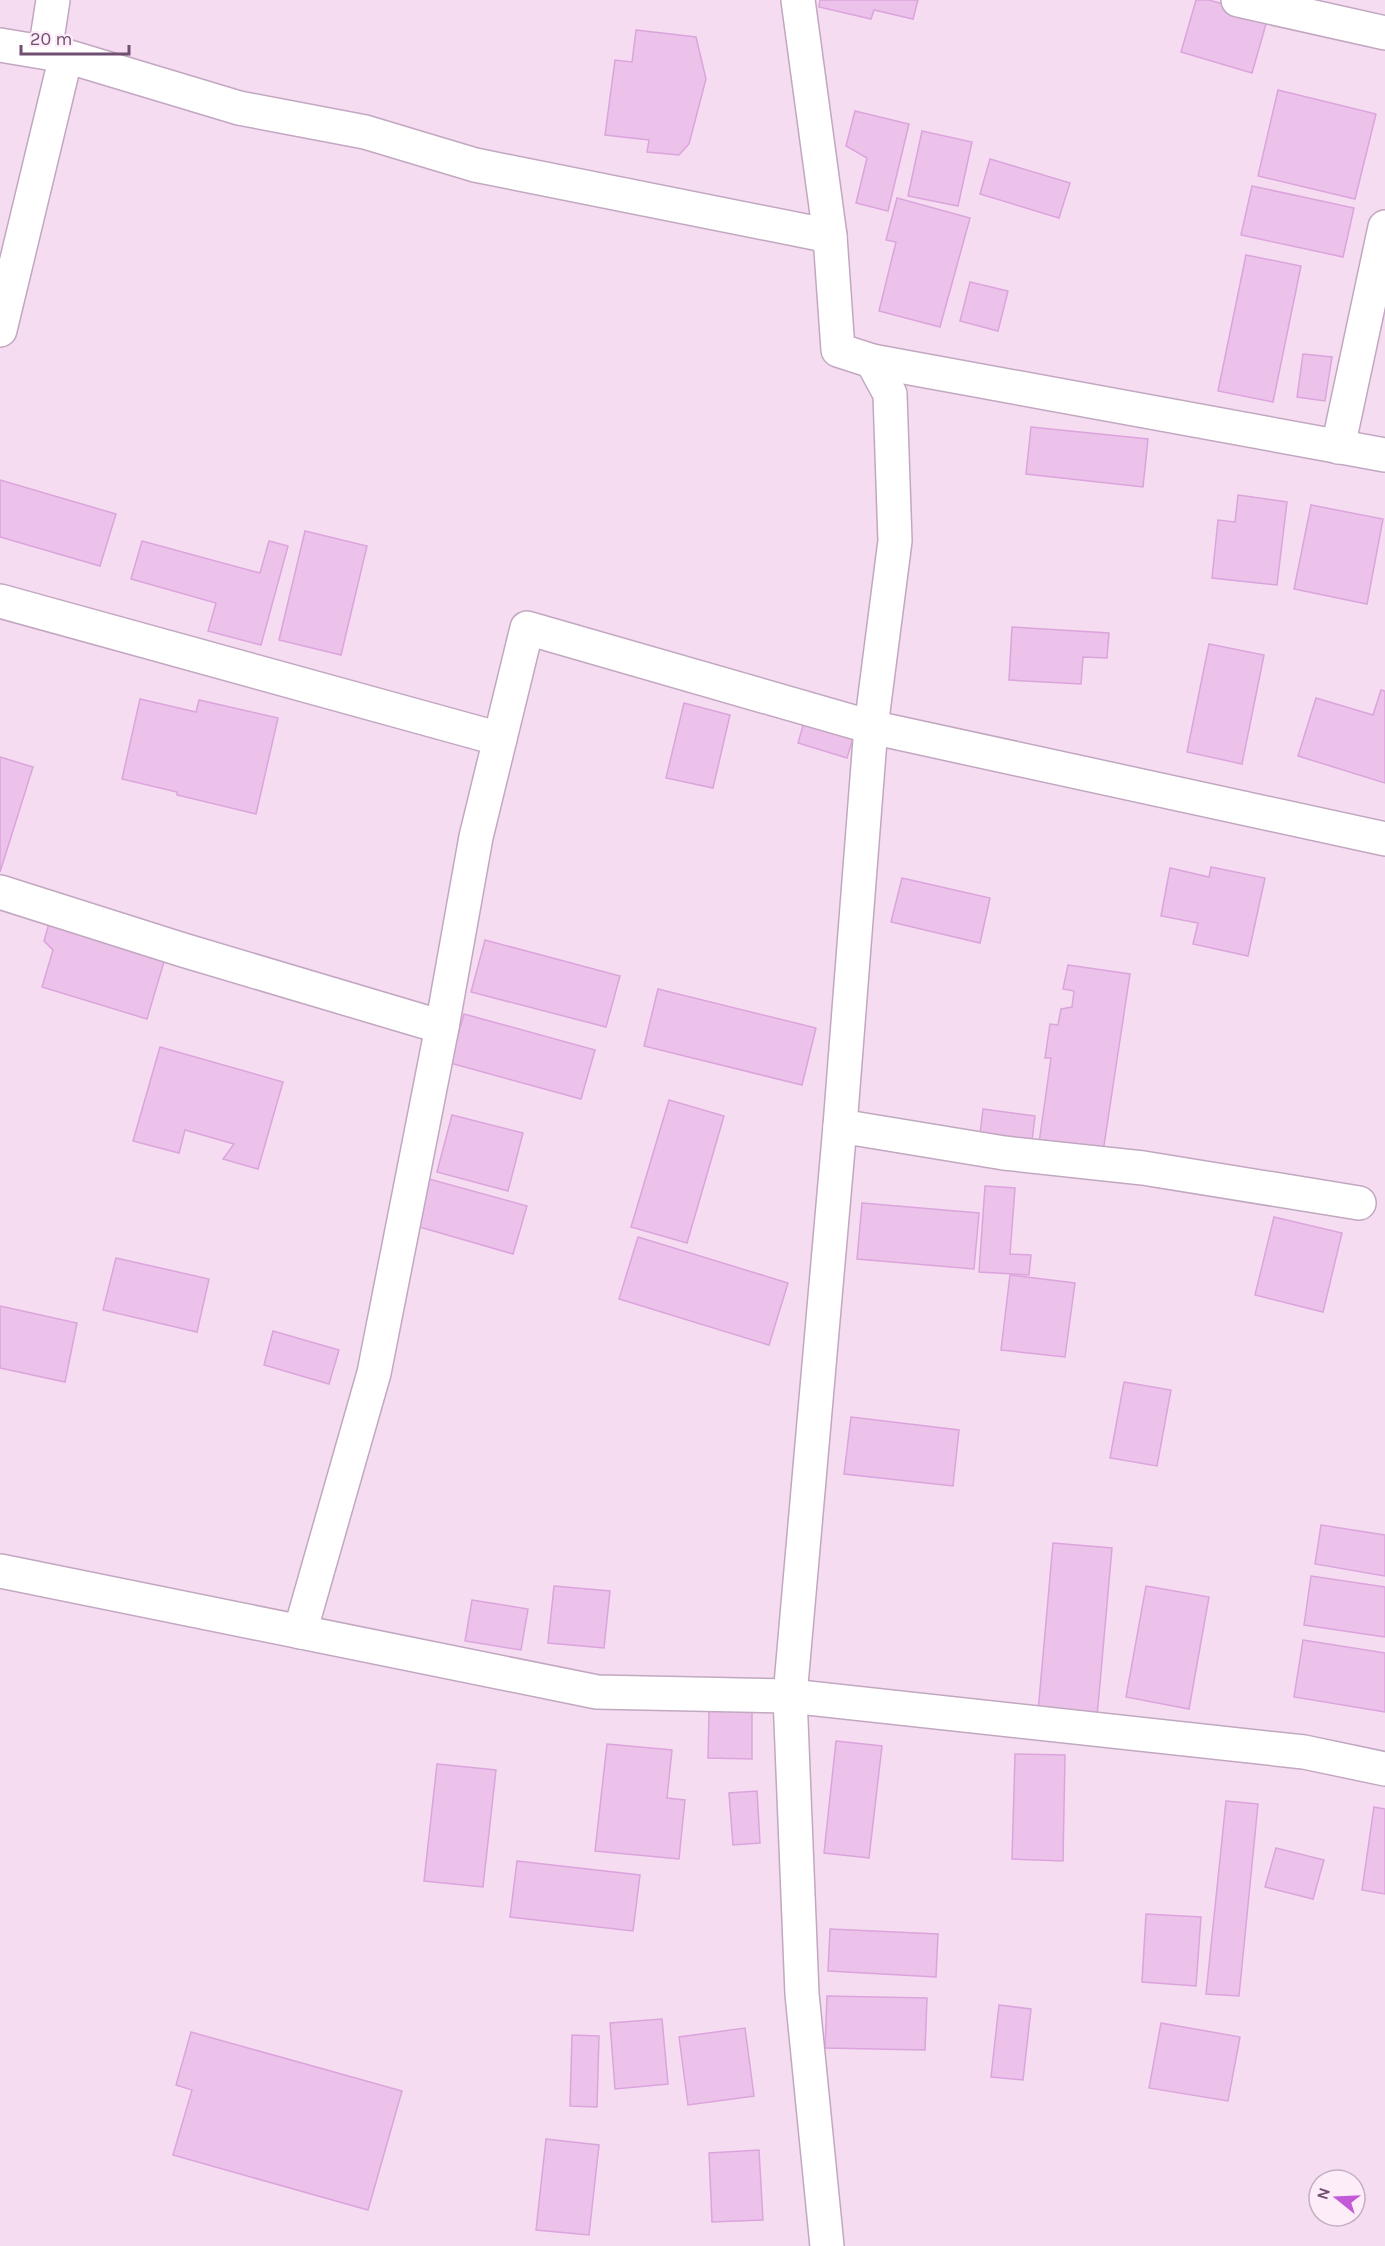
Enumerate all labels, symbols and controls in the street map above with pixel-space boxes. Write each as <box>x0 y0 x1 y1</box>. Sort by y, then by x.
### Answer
scale bar <box>21 18 129 56</box>
text: 20 m <box>30 28 72 50</box>
north arrow <box>1307 2168 1367 2228</box>
text: N <box>1312 2185 1334 2202</box>

